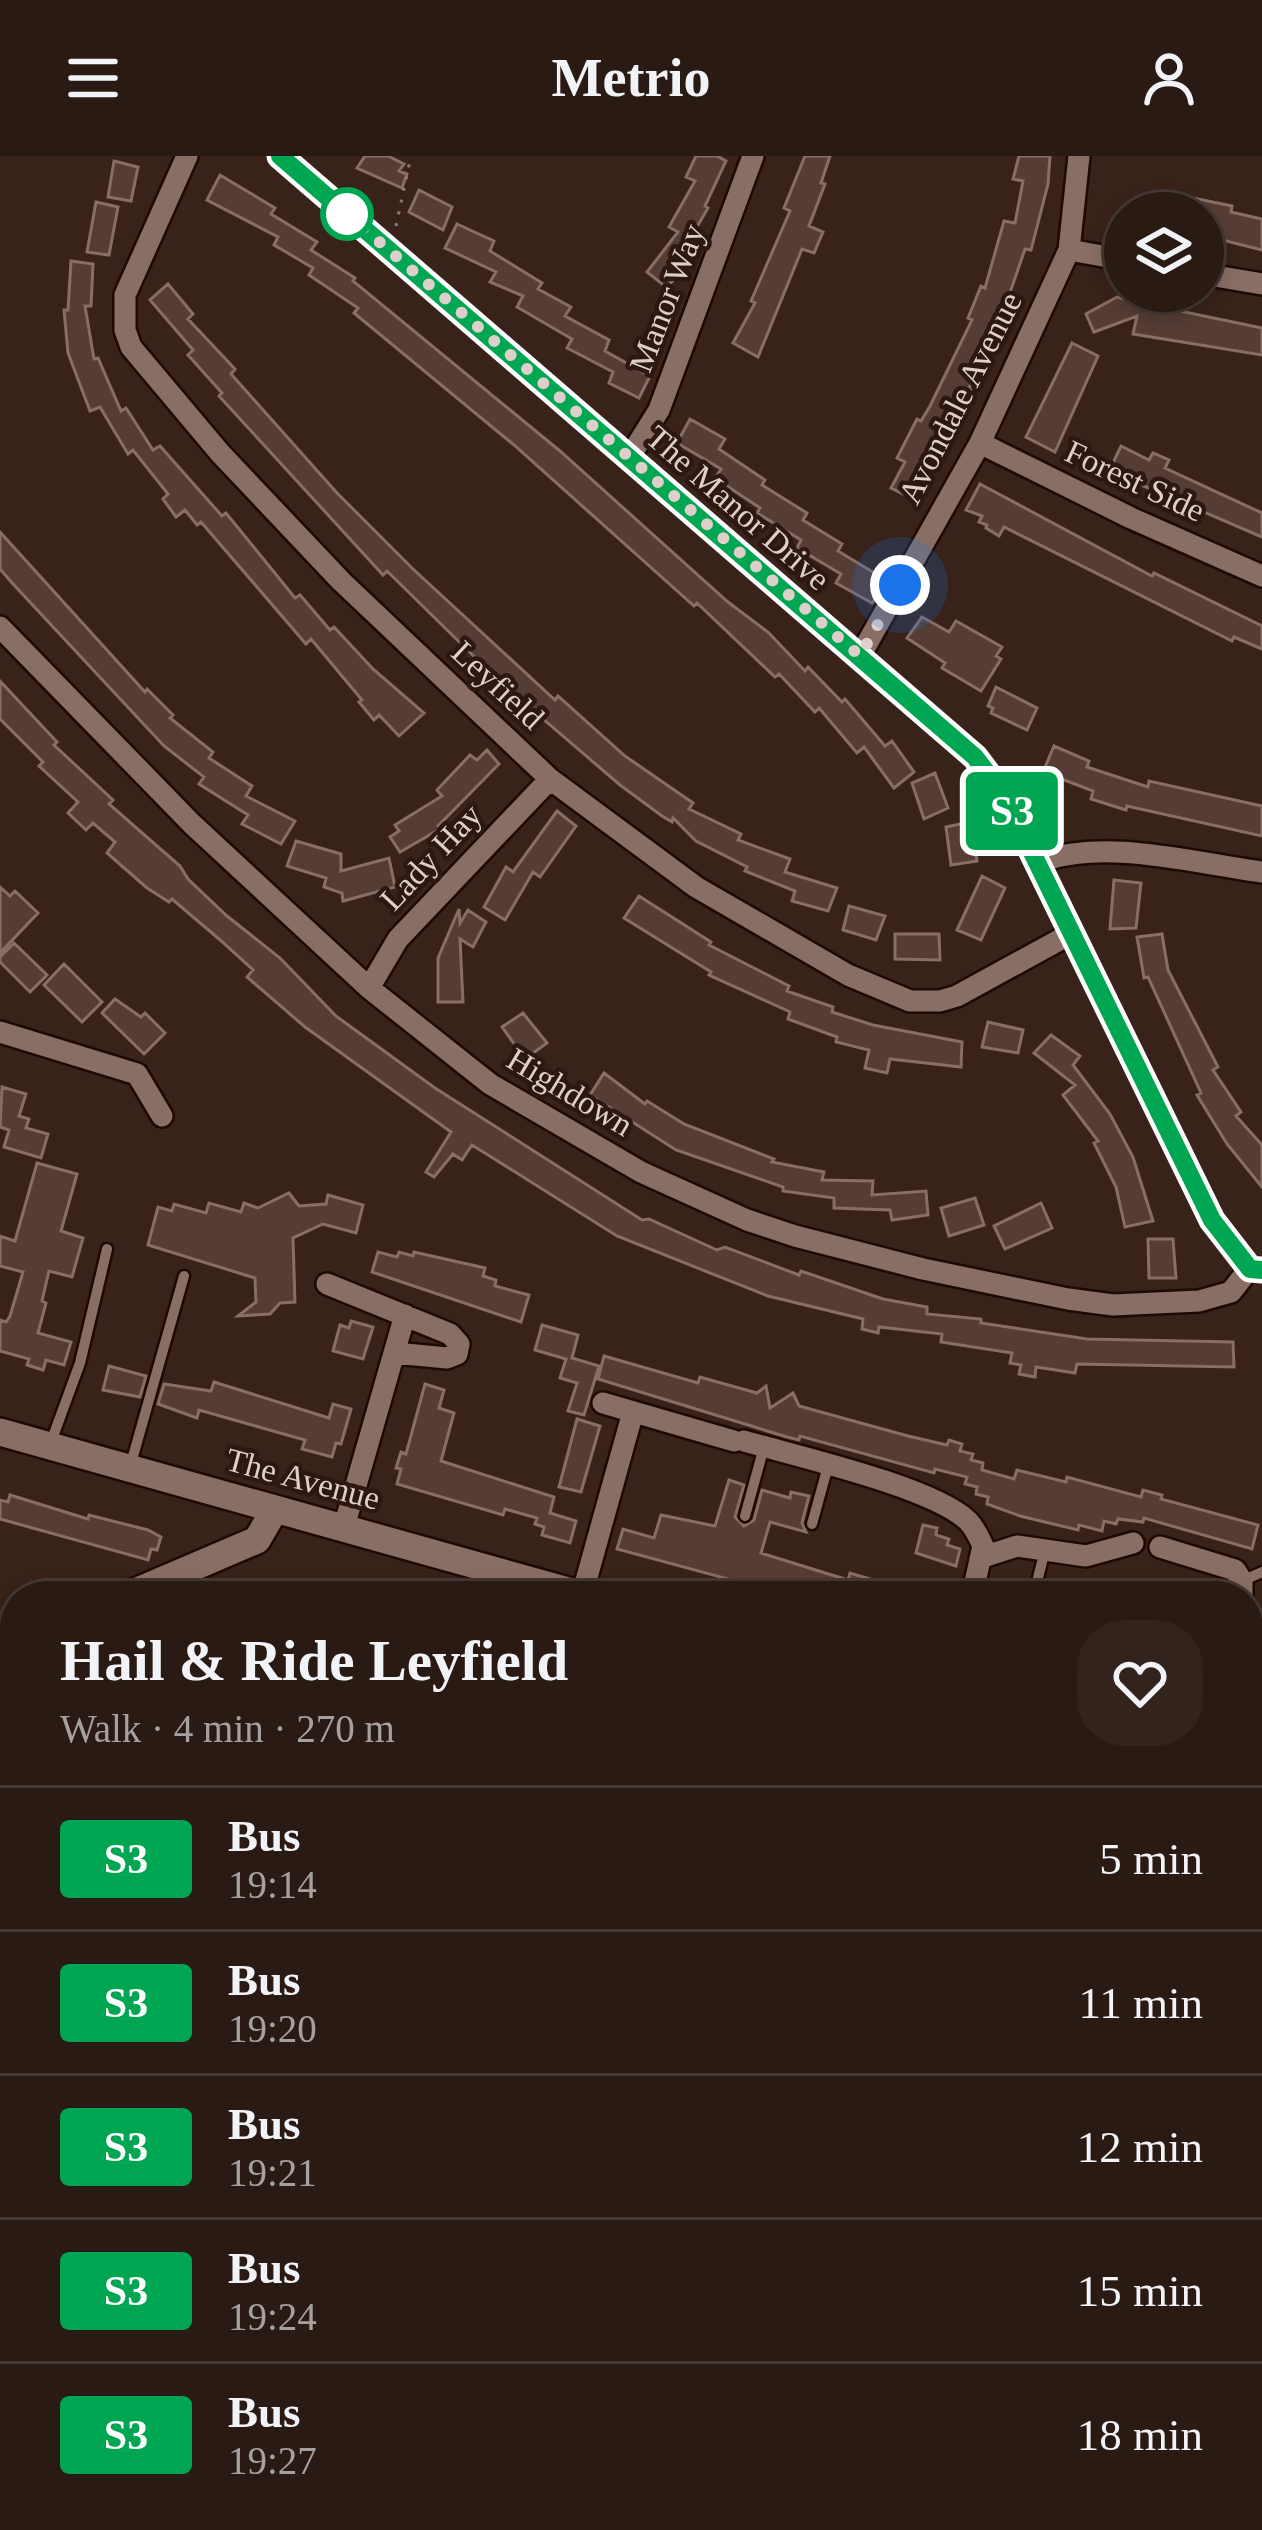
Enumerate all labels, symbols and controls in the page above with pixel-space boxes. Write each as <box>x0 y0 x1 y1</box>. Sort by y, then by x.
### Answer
icon: menu <box>60 45 126 111</box>
icon: person <box>1136 45 1202 111</box>
text: Metrio <box>552 48 710 108</box>
unlabelled marker <box>322 189 372 239</box>
map controls <box>1104 192 1224 312</box>
button: layers <box>1104 192 1224 312</box>
street label: Manor Way <box>622 219 712 377</box>
street label: Avondale Avenue <box>891 286 1029 510</box>
street label: The Manor Drive <box>639 419 837 597</box>
street label: Forest Side <box>1060 433 1210 529</box>
your location <box>870 555 930 615</box>
street label: Leyfield <box>445 634 552 737</box>
line badge: S3 <box>958 772 1066 850</box>
text: S3 <box>990 788 1034 834</box>
street label: Lady Hay <box>373 796 489 917</box>
street label: Highdown <box>501 1041 639 1143</box>
street label: The Avenue <box>222 1441 384 1517</box>
button: heart <box>1077 1620 1203 1746</box>
text: Hail & Ride Leyfield <box>60 1629 568 1692</box>
text: Walk · 4 min · 270 m <box>60 1707 395 1750</box>
text: Bus <box>228 1811 301 1861</box>
text: 5 min <box>1099 1834 1203 1884</box>
text: S3 <box>104 1836 148 1882</box>
text: 19:14 <box>228 1863 317 1906</box>
text: Bus <box>228 1955 301 2005</box>
text: 11 min <box>1078 1978 1203 2028</box>
text: S3 <box>104 1980 148 2026</box>
text: 19:20 <box>228 2007 317 2050</box>
text: Bus <box>228 2099 301 2149</box>
text: 12 min <box>1077 2122 1203 2172</box>
text: S3 <box>104 2124 148 2170</box>
text: 19:21 <box>228 2151 317 2194</box>
text: Bus <box>228 2243 301 2293</box>
text: 15 min <box>1077 2266 1203 2316</box>
text: S3 <box>104 2268 148 2314</box>
text: 19:24 <box>228 2295 317 2338</box>
text: Bus <box>228 2387 301 2437</box>
text: 18 min <box>1077 2410 1203 2460</box>
text: S3 <box>104 2412 148 2458</box>
text: 19:27 <box>228 2439 317 2482</box>

